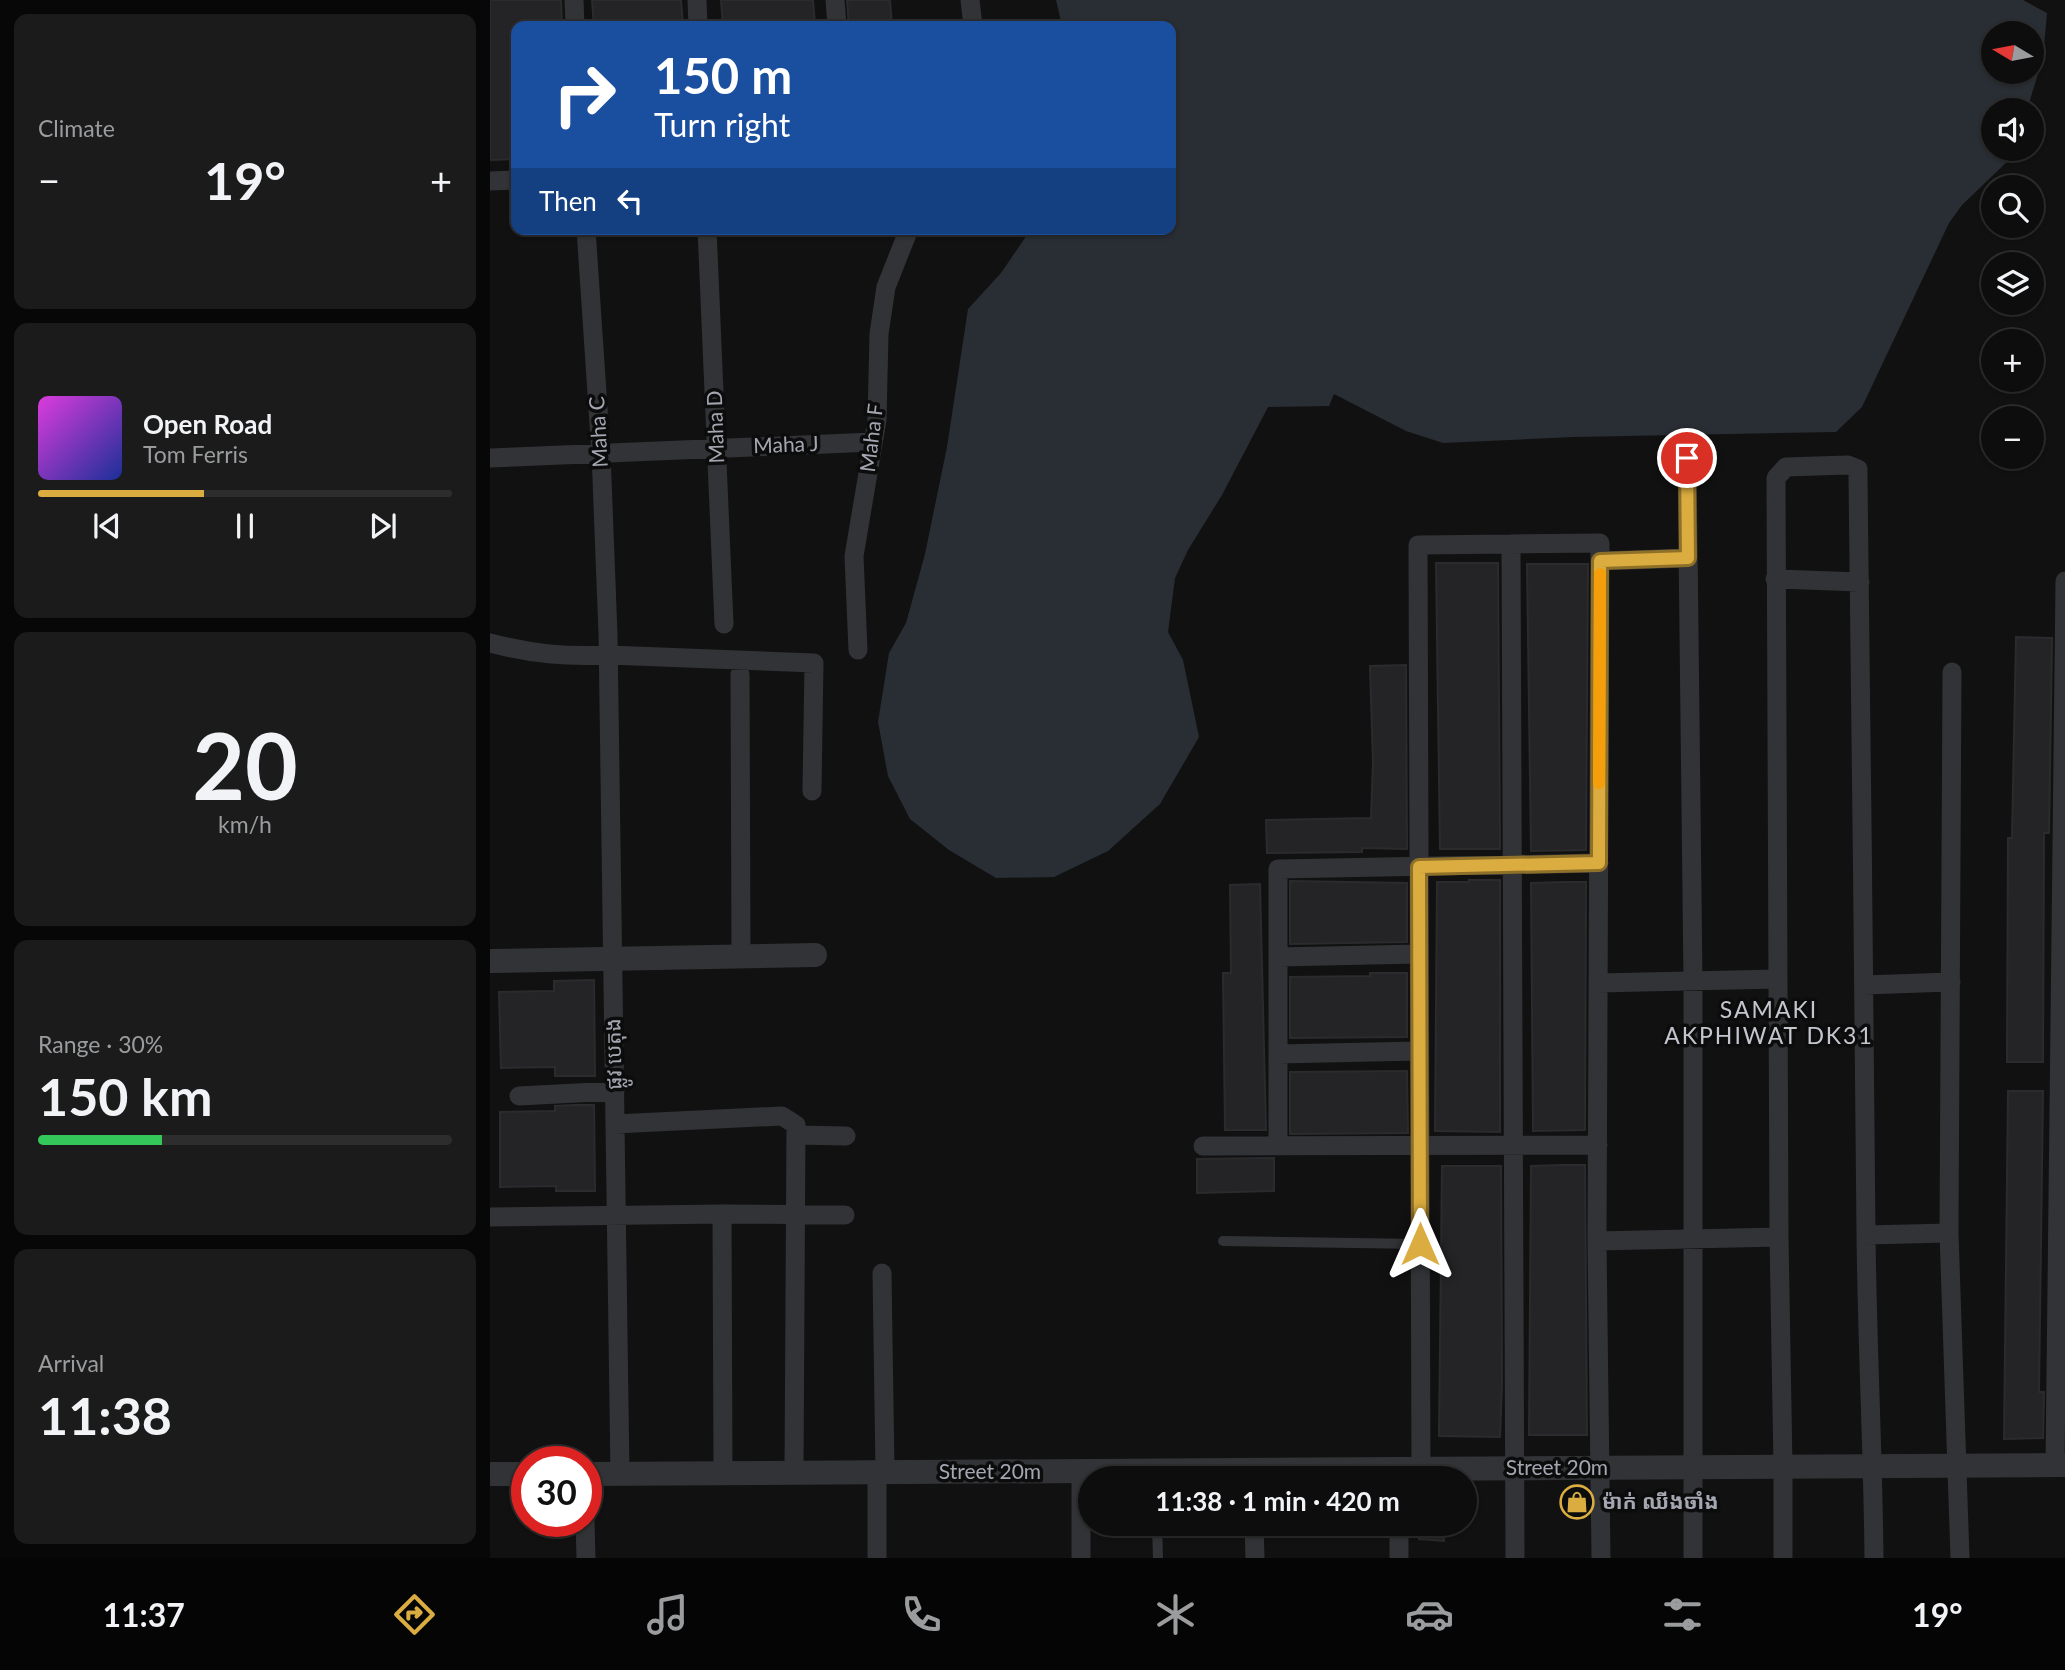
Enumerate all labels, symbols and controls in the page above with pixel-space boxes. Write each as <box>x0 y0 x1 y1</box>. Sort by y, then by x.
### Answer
north arrow <box>1981 21 2044 84</box>
map controls <box>1981 21 2044 469</box>
text: 150 m <box>654 46 792 104</box>
icon: right <box>539 49 630 140</box>
button: sound <box>1981 98 2044 161</box>
text: Turn right <box>654 105 790 144</box>
text: Climate <box>38 114 115 142</box>
text: 19° <box>204 149 286 211</box>
text: − <box>38 157 60 203</box>
text: + <box>430 157 452 203</box>
button: search <box>1981 175 2044 238</box>
icon: left <box>611 182 649 220</box>
text: Then <box>539 185 597 217</box>
button: layers <box>1981 252 2044 315</box>
button: + <box>1981 329 2044 392</box>
street label: Maha D <box>701 390 728 464</box>
street label: Maha C <box>583 396 612 468</box>
street label: Maha F <box>854 402 887 474</box>
button: − <box>1981 406 2044 469</box>
text: Open Road <box>143 408 272 440</box>
pin <box>1657 428 1717 488</box>
street label: Maha J <box>753 430 819 457</box>
icon: arrive <box>1668 439 1706 477</box>
text: Tom Ferris <box>143 440 248 468</box>
icon: previous <box>88 507 126 545</box>
icon: pause <box>226 507 264 545</box>
icon: next <box>364 507 402 545</box>
text: 20 <box>192 710 298 819</box>
text: km/h <box>218 810 272 838</box>
district label: SAMAKI AKPHIWAT DK31 <box>1664 995 1874 1049</box>
street label: ផ្លូវ បេតុង <box>599 1018 634 1090</box>
text: Range · 30% <box>38 1030 163 1058</box>
text: 150 km <box>38 1065 212 1127</box>
position arrow <box>1383 1207 1457 1281</box>
text: Arrival <box>38 1349 104 1377</box>
text: 11:38 <box>38 1384 172 1446</box>
speed limit sign: 30 <box>511 1446 602 1537</box>
street label: Street 20m <box>1506 1454 1608 1479</box>
street label: Street 20m <box>939 1458 1041 1483</box>
shop icon: ម៉ាក់ ឈីងចាំង <box>1558 1483 1596 1521</box>
text: 11:38 · 1 min · 420 m <box>1155 1485 1400 1517</box>
place label: ម៉ាក់ ឈីងចាំង <box>1602 1488 1719 1513</box>
icon: directions <box>390 1590 439 1639</box>
icon: music <box>643 1590 692 1639</box>
icon: phone <box>897 1590 946 1639</box>
icon: climate <box>1151 1590 1200 1639</box>
icon: car <box>1405 1590 1454 1639</box>
icon: filters <box>1658 1590 1707 1639</box>
text: 11:37 <box>102 1595 185 1634</box>
text: 19° <box>1912 1595 1963 1634</box>

